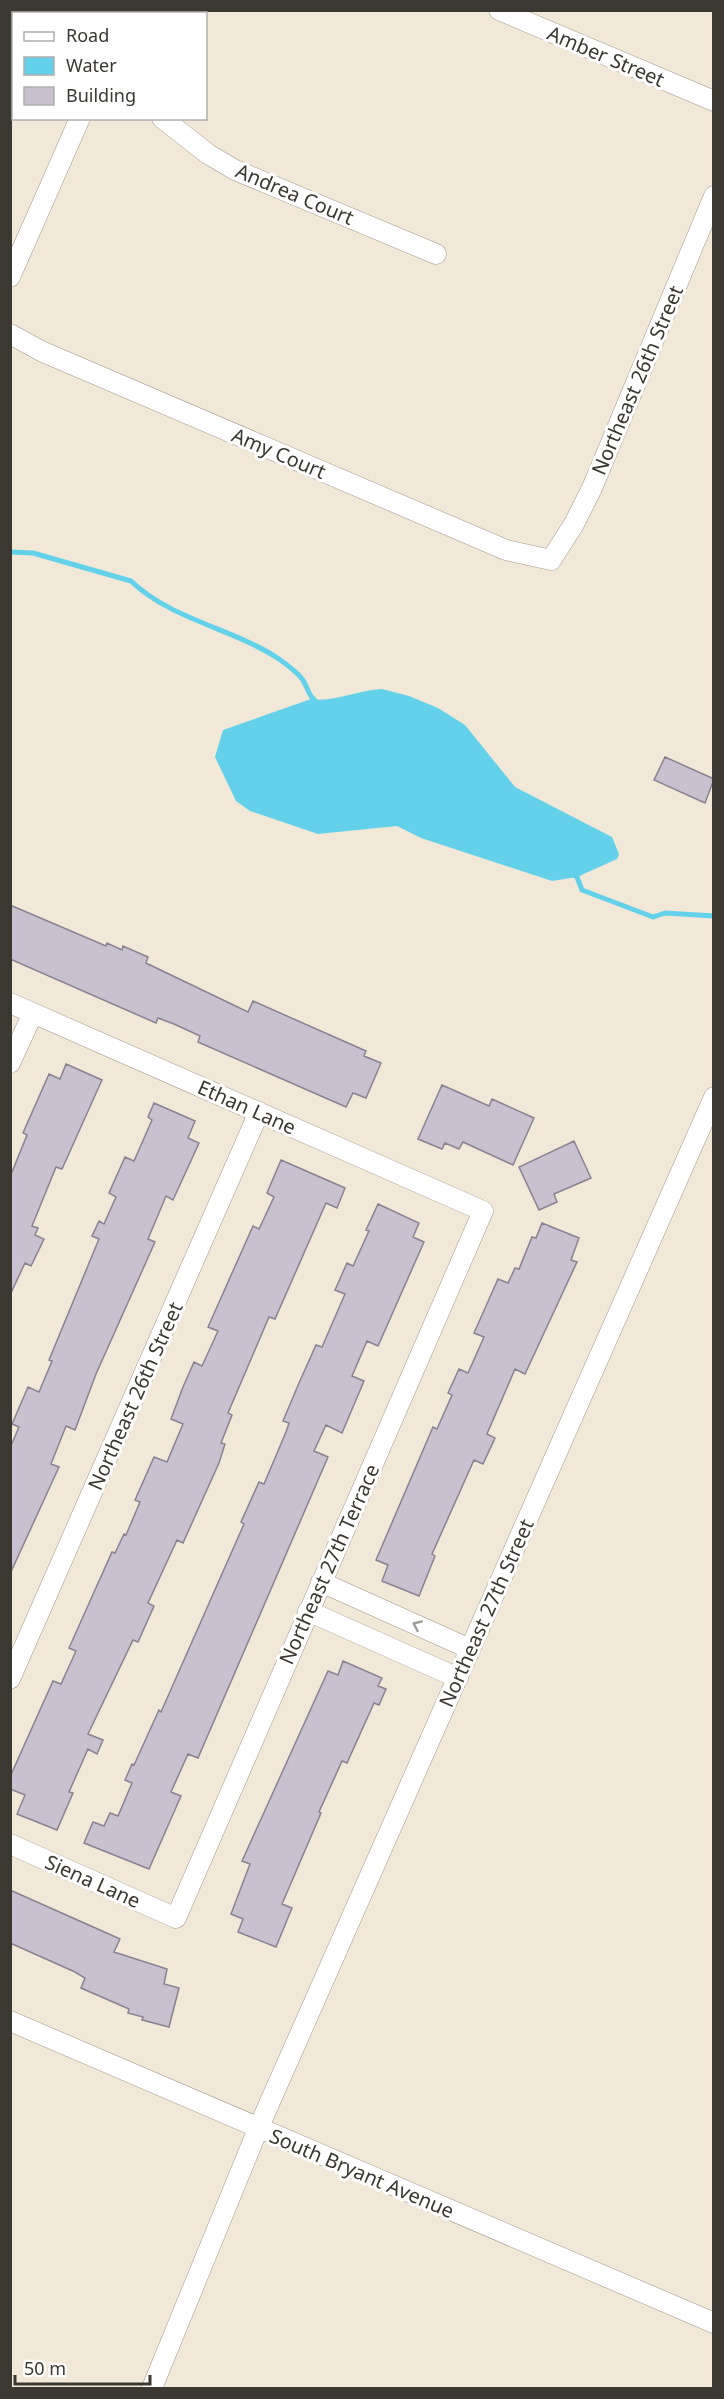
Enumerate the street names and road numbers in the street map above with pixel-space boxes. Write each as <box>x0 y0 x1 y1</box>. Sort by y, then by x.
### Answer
street label: Amber Street <box>543 19 669 93</box>
street label: Andrea Court <box>232 157 358 231</box>
street label: Northeast 26th Street <box>585 281 689 479</box>
street label: Amy Court <box>228 421 330 485</box>
street label: Ethan Lane <box>194 1073 300 1141</box>
street label: Northeast 26th Street <box>81 1298 189 1494</box>
street label: Northeast 27th Terrace <box>273 1460 385 1668</box>
street label: Northeast 27th Street <box>432 1515 540 1711</box>
street label: Siena Lane <box>41 1848 145 1914</box>
street label: South Bryant Avenue <box>266 2122 458 2224</box>

